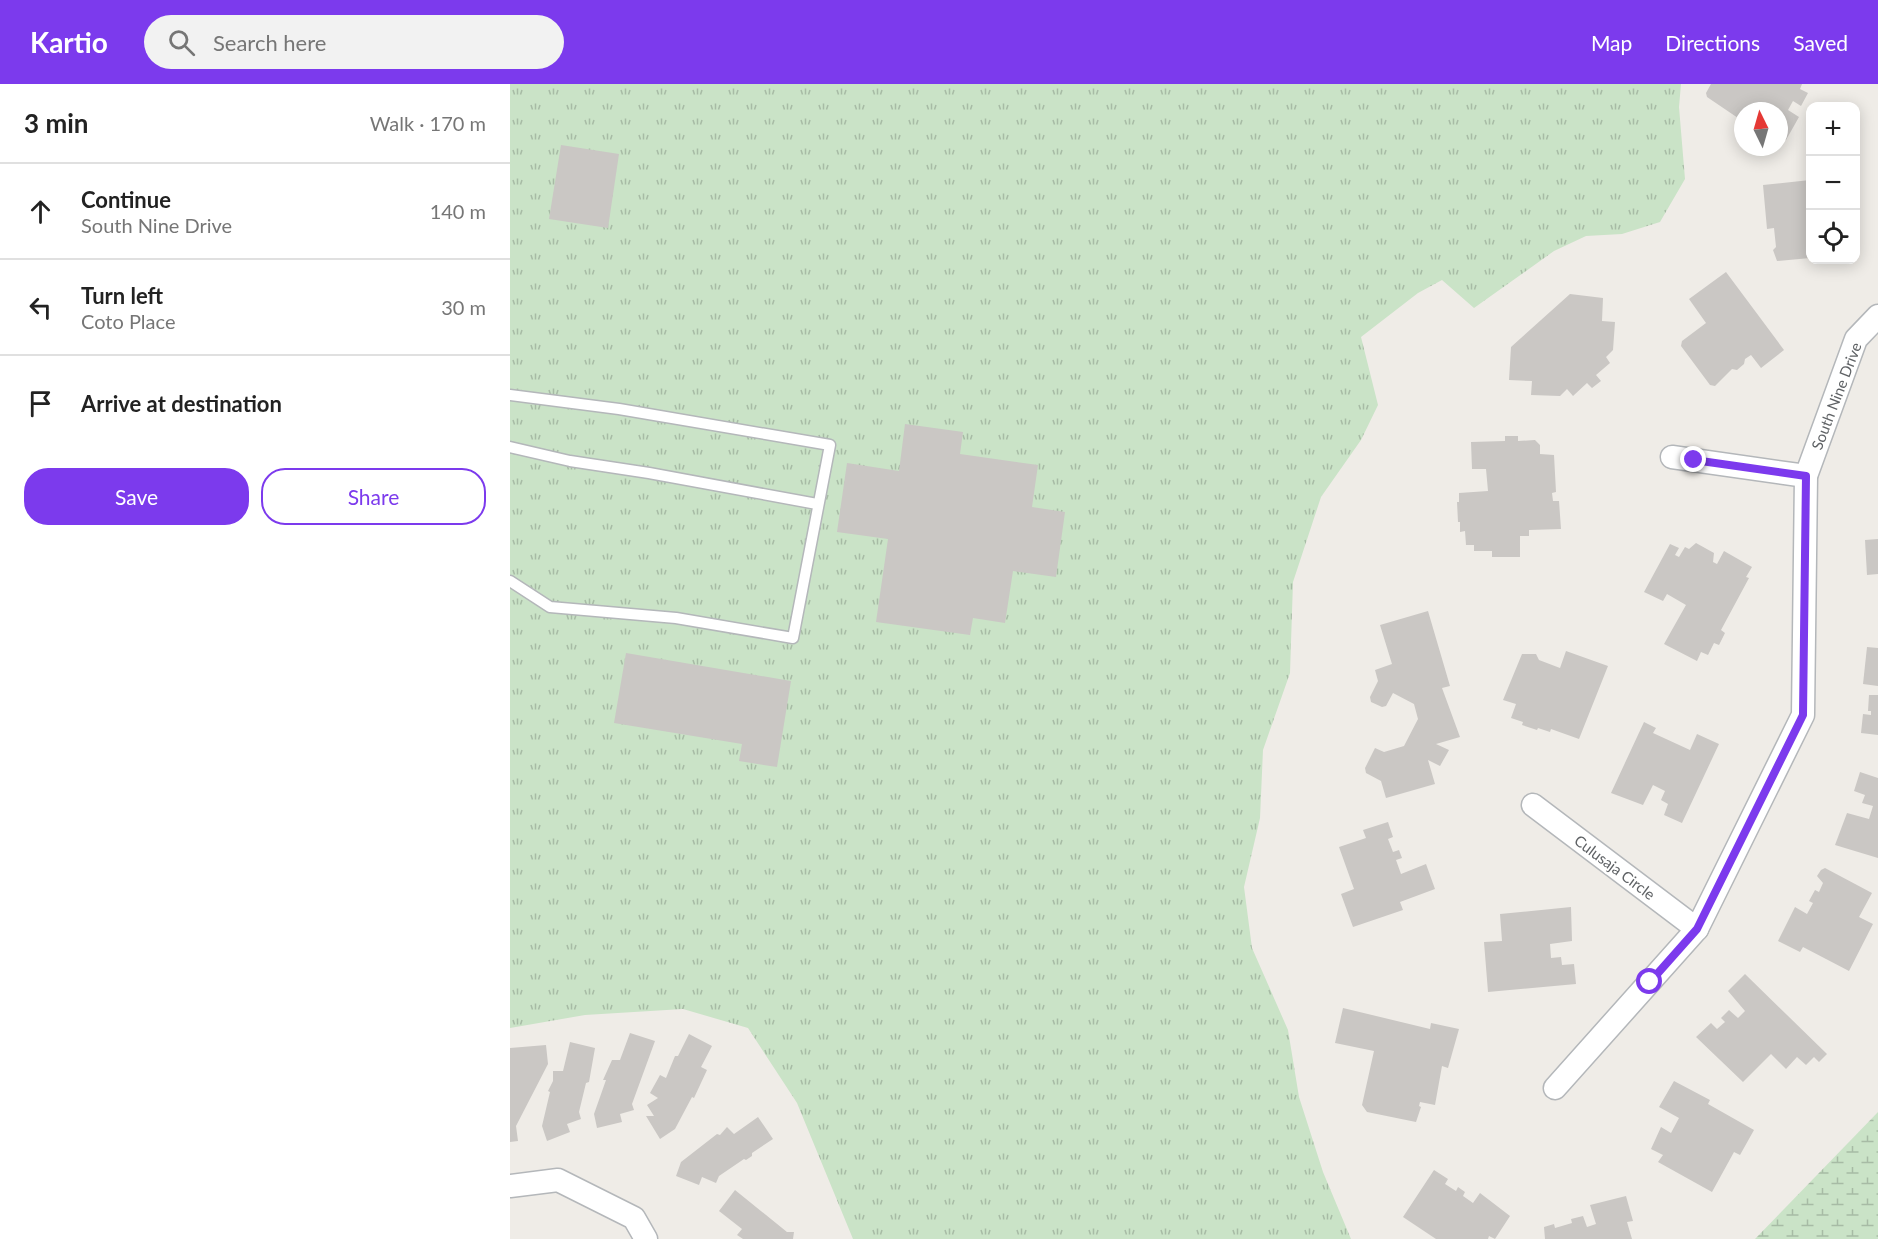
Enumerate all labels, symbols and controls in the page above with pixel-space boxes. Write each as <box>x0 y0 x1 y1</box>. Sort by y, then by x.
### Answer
search box <box>144 15 564 69</box>
text: Kartio <box>30 25 108 59</box>
icon: search <box>165 26 198 59</box>
text: Search here <box>213 29 326 56</box>
text: Map <box>1591 30 1632 55</box>
text: Directions <box>1665 30 1760 55</box>
text: Saved <box>1793 30 1848 55</box>
north arrow <box>1734 102 1788 156</box>
map controls <box>1806 102 1860 264</box>
button: + <box>1806 102 1860 156</box>
text: 3 min <box>24 107 88 139</box>
text: Walk · 170 m <box>370 111 486 135</box>
button: − <box>1806 156 1860 210</box>
text: Continue <box>81 186 171 213</box>
icon: ahead <box>24 195 57 228</box>
text: 140 m <box>430 199 486 223</box>
button: locate <box>1806 210 1860 264</box>
text: South Nine Drive <box>81 213 232 237</box>
text: Turn left <box>81 282 163 309</box>
icon: left <box>24 291 57 324</box>
text: 30 m <box>441 295 486 319</box>
text: Coto Place <box>81 309 175 333</box>
street label: South Nine Drive <box>1807 340 1865 452</box>
icon: arrive <box>24 387 57 420</box>
text: Arrive at destination <box>81 390 282 417</box>
route end <box>1680 446 1706 472</box>
button: Save <box>24 468 249 525</box>
button: Share <box>261 468 486 525</box>
street label: Culusaja Circle <box>1571 831 1659 903</box>
route start <box>1636 968 1662 994</box>

